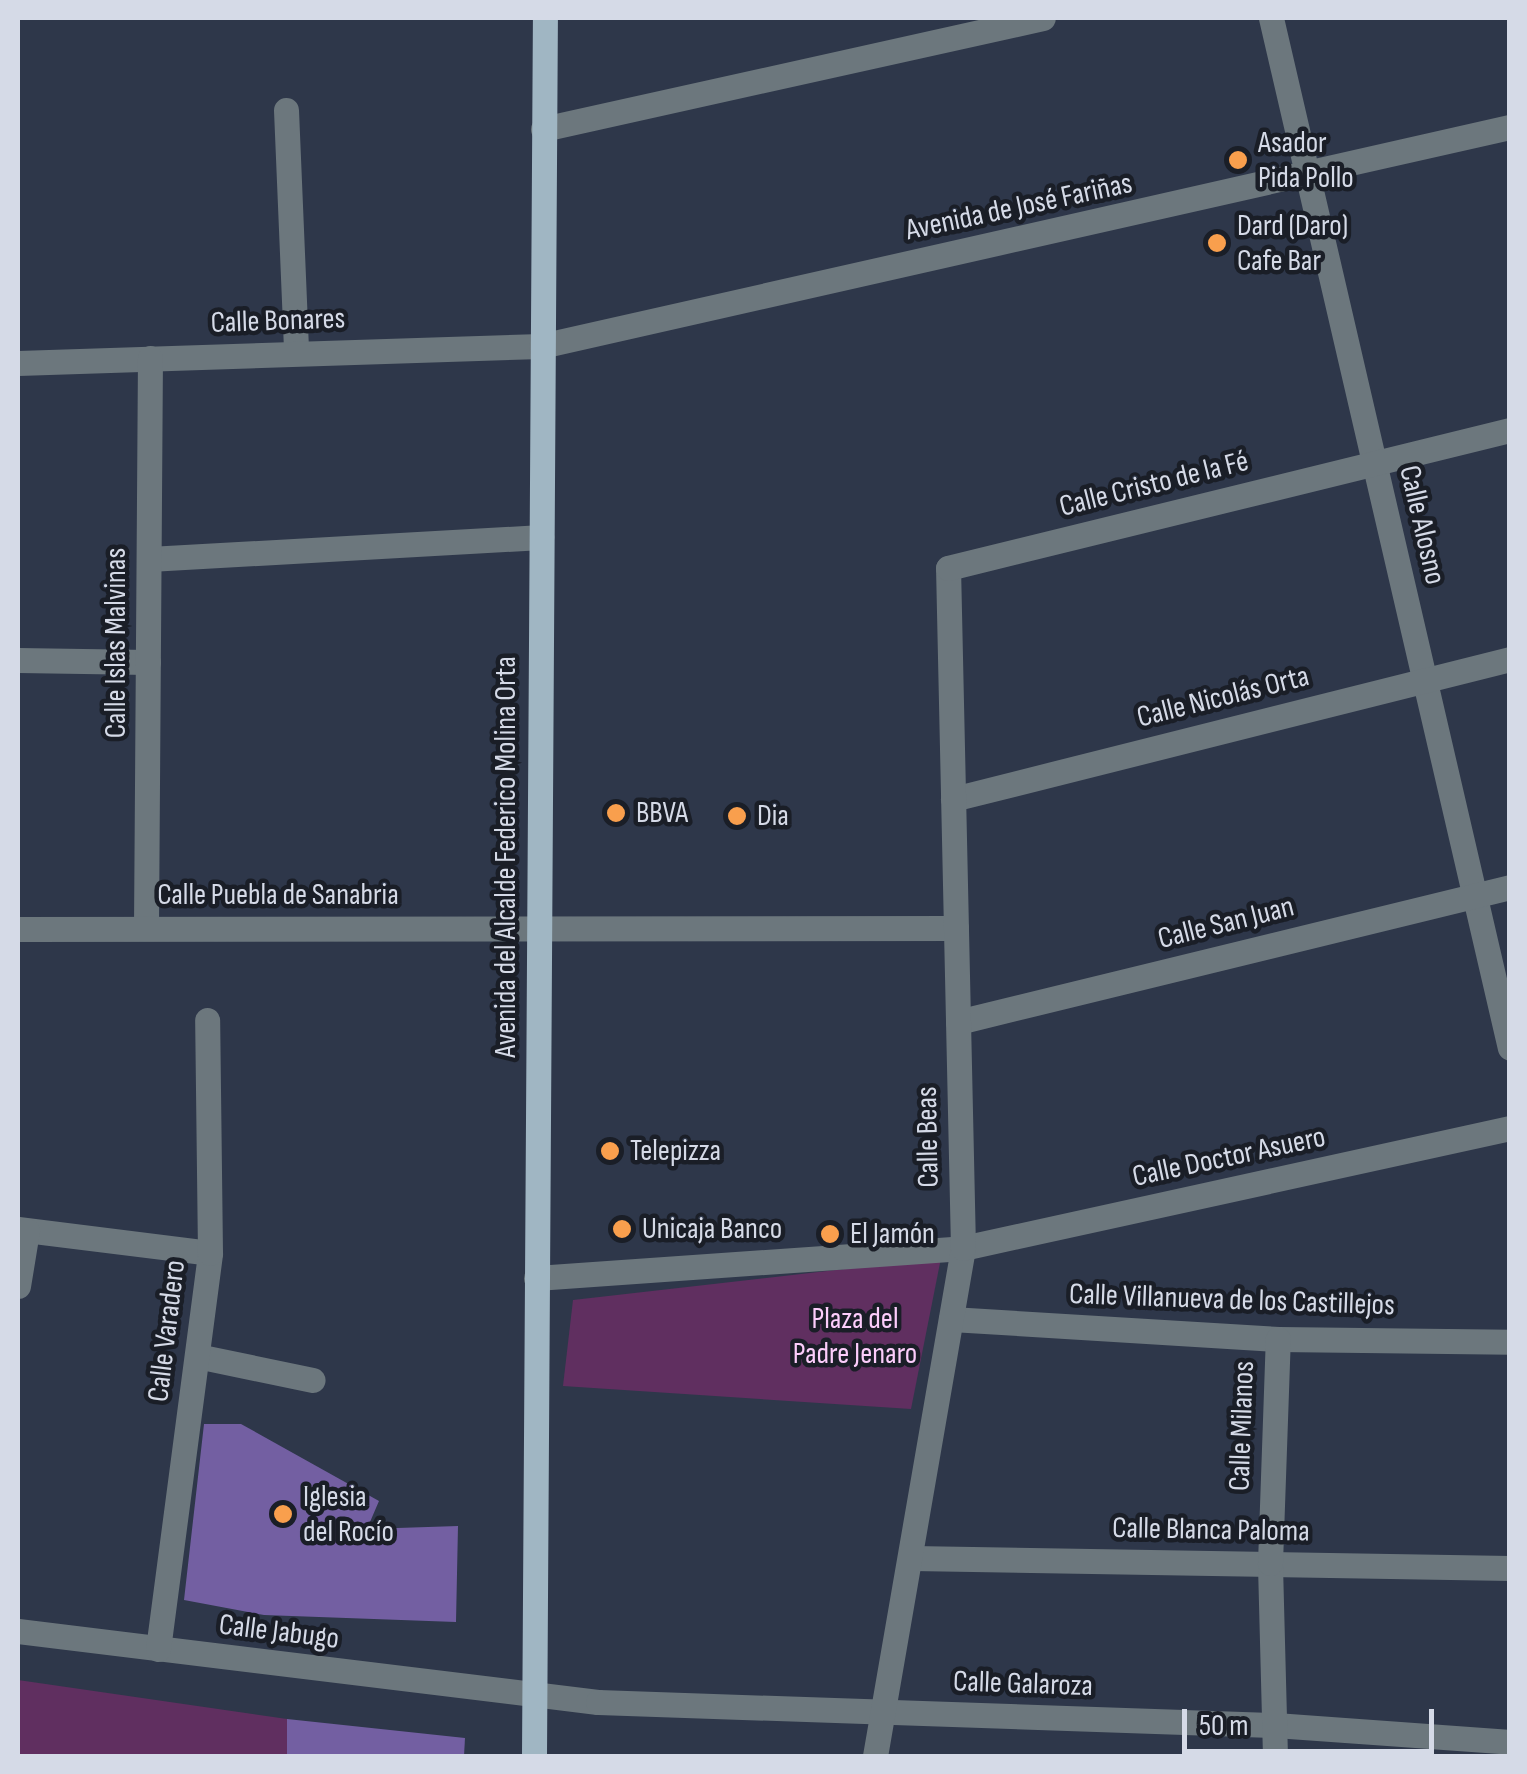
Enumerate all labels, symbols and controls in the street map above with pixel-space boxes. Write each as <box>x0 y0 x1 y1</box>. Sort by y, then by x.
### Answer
place label: Asador Pida Pollo <box>1258 125 1354 196</box>
marker: Asador Pida Pollo <box>1227 149 1249 171</box>
street label: Avenida de José Fariñas <box>903 165 1135 249</box>
place label: Dard (Daro) Cafe Bar <box>1237 208 1348 278</box>
marker: Dard (Daro) Cafe Bar <box>1206 232 1228 254</box>
street label: Calle Bonares <box>210 301 346 341</box>
street label: Calle Cristo de la Fé <box>1056 443 1252 525</box>
street label: Calle Alosno <box>1391 462 1453 588</box>
street label: Calle Islas Malvinas <box>98 548 134 738</box>
street label: Avenida del Alcalde Federico Molina Orta <box>488 656 524 1058</box>
street label: Calle Nicolás Orta <box>1133 658 1313 736</box>
place label: BBVA <box>636 795 688 831</box>
place label: Dia <box>757 798 789 834</box>
marker: BBVA <box>605 802 627 824</box>
marker: Dia <box>726 805 748 827</box>
street label: Calle Puebla de Sanabria <box>157 877 399 913</box>
street label: Calle San Juan <box>1154 889 1298 957</box>
street label: Calle Beas <box>909 1086 947 1188</box>
street label: Calle Doctor Asuero <box>1129 1119 1329 1195</box>
place label: Telepizza <box>630 1133 721 1169</box>
marker: Telepizza <box>599 1140 621 1162</box>
place label: Unicaja Banco <box>642 1211 782 1247</box>
place label: El Jamón <box>850 1216 935 1252</box>
marker: Unicaja Banco <box>611 1218 633 1240</box>
marker: El Jamón <box>819 1223 841 1245</box>
street label: Calle Varadero <box>140 1258 194 1404</box>
street label: Calle Villanueva de los Castillejos <box>1069 1276 1395 1324</box>
park label: Plaza del Padre Jenaro <box>793 1301 917 1372</box>
street label: Calle Milanos <box>1222 1360 1262 1492</box>
place label: Iglesia del Rocío <box>303 1479 394 1550</box>
marker: Iglesia del Rocío <box>272 1503 294 1525</box>
street label: Calle Blanca Paloma <box>1112 1510 1310 1550</box>
street label: Calle Jabugo <box>217 1607 341 1657</box>
street label: Calle Galaroza <box>953 1664 1093 1704</box>
scale bar <box>1187 1689 1440 1751</box>
text: 50 m <box>1199 1708 1248 1744</box>

